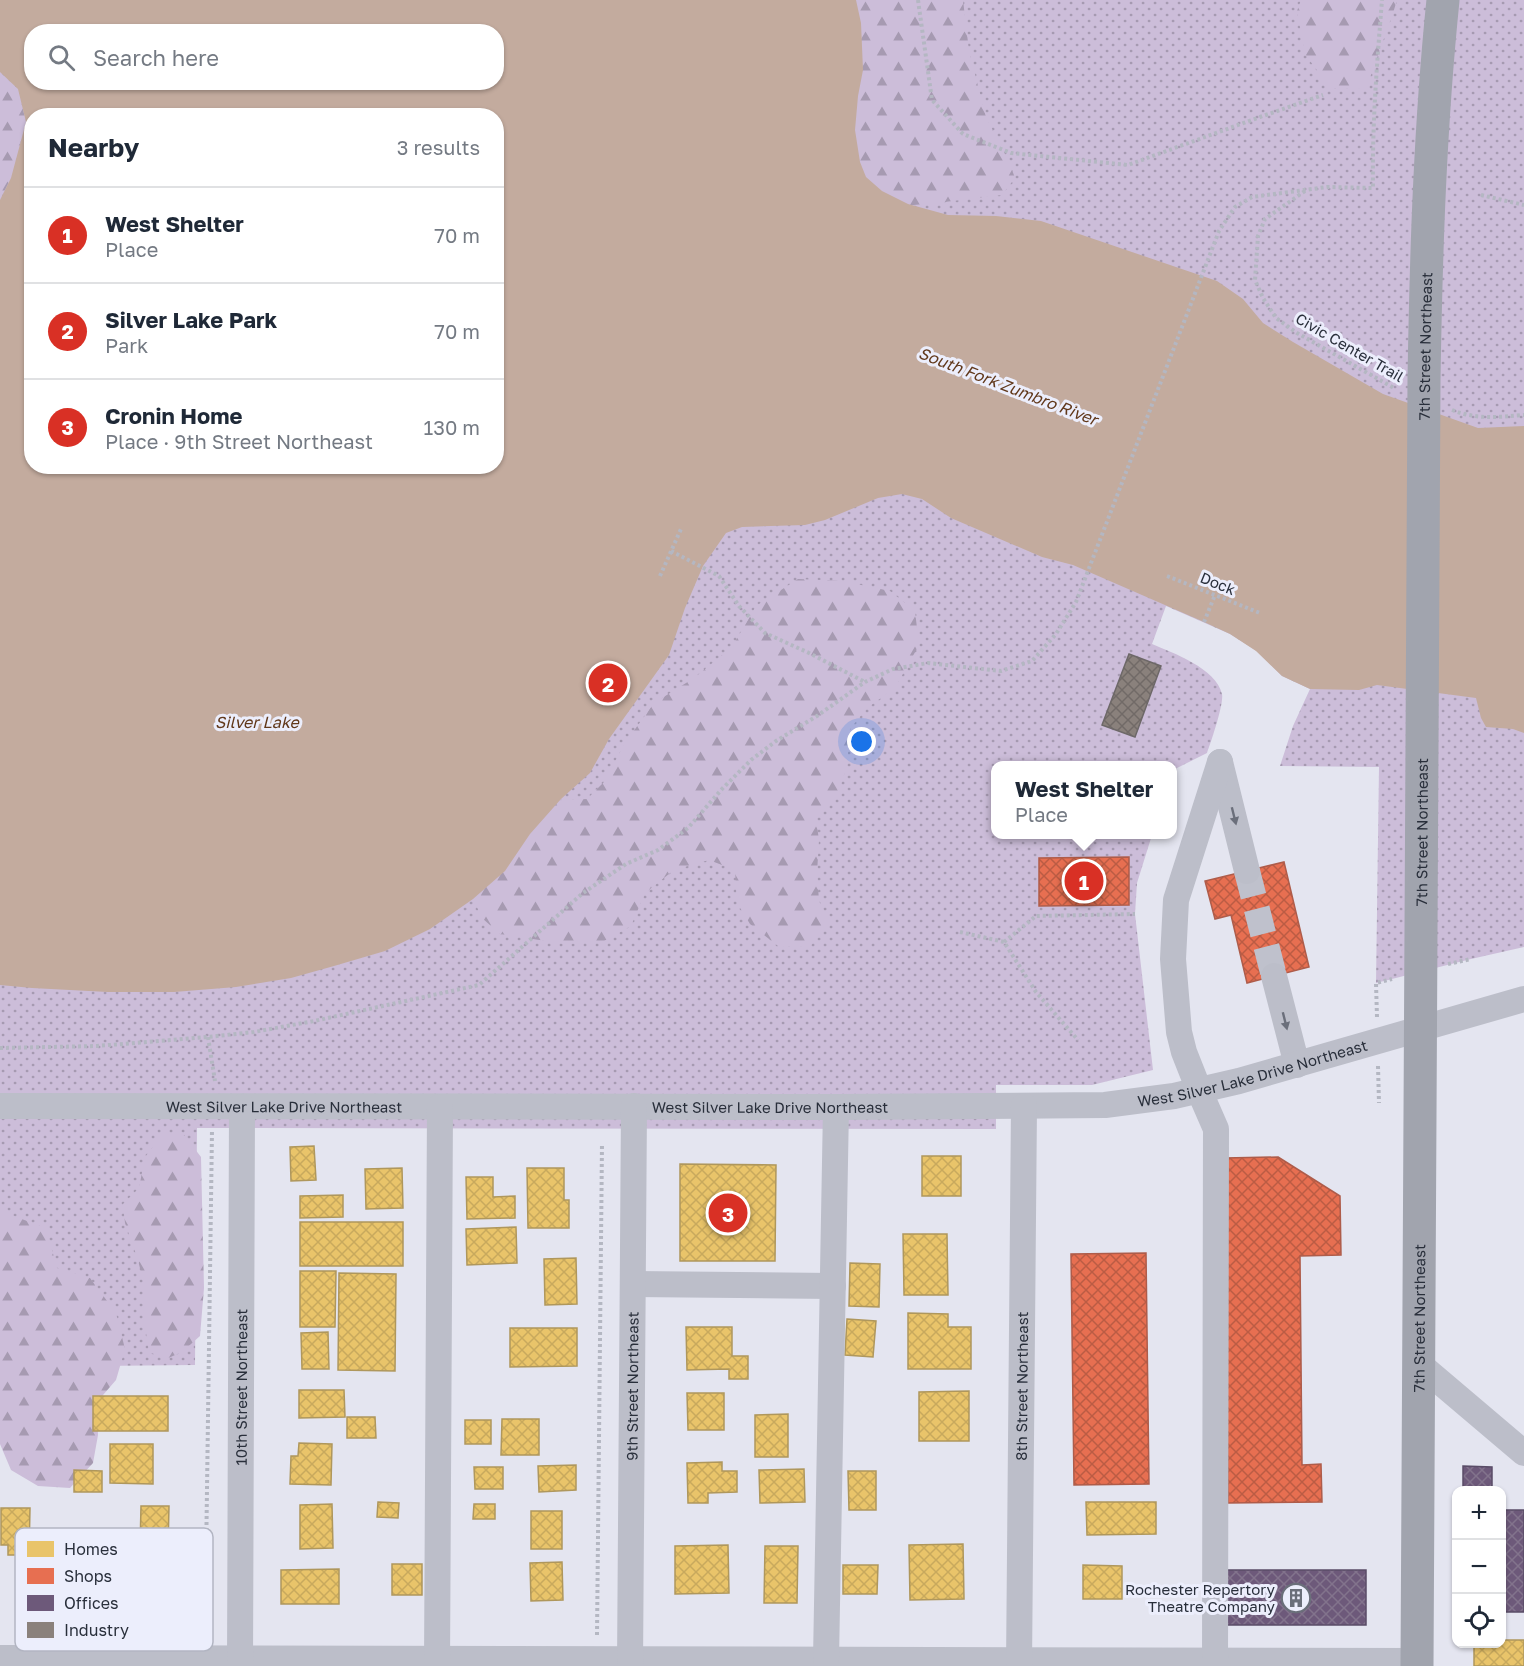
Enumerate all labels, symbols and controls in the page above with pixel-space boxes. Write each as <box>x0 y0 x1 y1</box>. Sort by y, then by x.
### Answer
search box <box>24 24 504 90</box>
icon: search <box>45 41 78 74</box>
text: Search here <box>93 44 219 71</box>
text: Nearby <box>48 132 139 163</box>
text: 3 results <box>397 135 480 159</box>
text: West Shelter <box>105 210 244 237</box>
text: 1 <box>62 223 73 247</box>
text: 70 m <box>434 223 480 247</box>
text: Place <box>105 237 158 261</box>
street label: 7th Street Northeast <box>1415 272 1435 420</box>
text: Silver Lake Park <box>105 306 277 333</box>
street label: Civic Center Trail <box>1293 309 1407 385</box>
text: 2 <box>61 319 74 343</box>
text: 70 m <box>434 319 480 343</box>
text: Park <box>105 333 148 357</box>
water label: South Fork Zumbro River <box>916 343 1103 430</box>
text: Cronin Home <box>105 402 242 429</box>
text: 3 <box>61 415 74 439</box>
text: 130 m <box>424 415 480 439</box>
text: Place · 9th Street Northeast <box>105 429 373 453</box>
street label: Dock <box>1198 568 1239 598</box>
pin: 2 <box>588 660 628 706</box>
water label: Silver Lake <box>215 712 301 732</box>
your location <box>847 727 876 756</box>
street label: 7th Street Northeast <box>1412 758 1431 906</box>
popup <box>991 761 1177 839</box>
text: West Shelter <box>1015 775 1153 802</box>
text: Place <box>1015 802 1068 826</box>
one-way arrow <box>1229 807 1239 826</box>
pin: 1 <box>1064 858 1104 904</box>
one-way arrow <box>1281 1011 1291 1030</box>
street label: West Silver Lake Drive Northeast <box>1136 1036 1369 1110</box>
street label: West Silver Lake Drive Northeast <box>166 1097 402 1115</box>
street label: West Silver Lake Drive Northeast <box>652 1098 888 1116</box>
pin: 3 <box>708 1190 748 1236</box>
street label: 7th Street Northeast <box>1409 1244 1428 1392</box>
street label: 10th Street Northeast <box>232 1309 250 1465</box>
street label: 9th Street Northeast <box>622 1311 642 1461</box>
street label: 8th Street Northeast <box>1012 1311 1031 1461</box>
map controls <box>1452 1486 1506 1648</box>
button: + <box>1452 1486 1506 1540</box>
legend <box>15 1528 213 1651</box>
text: Homes <box>64 1539 118 1559</box>
button: − <box>1452 1540 1506 1594</box>
text: Shops <box>64 1566 112 1586</box>
place label: Rochester Repertory Theatre Company <box>1125 1580 1276 1615</box>
building icon: Rochester Repertory Theatre Company <box>1280 1582 1312 1614</box>
text: Offices <box>64 1593 118 1613</box>
button: locate <box>1452 1594 1506 1648</box>
text: Industry <box>64 1620 129 1640</box>

